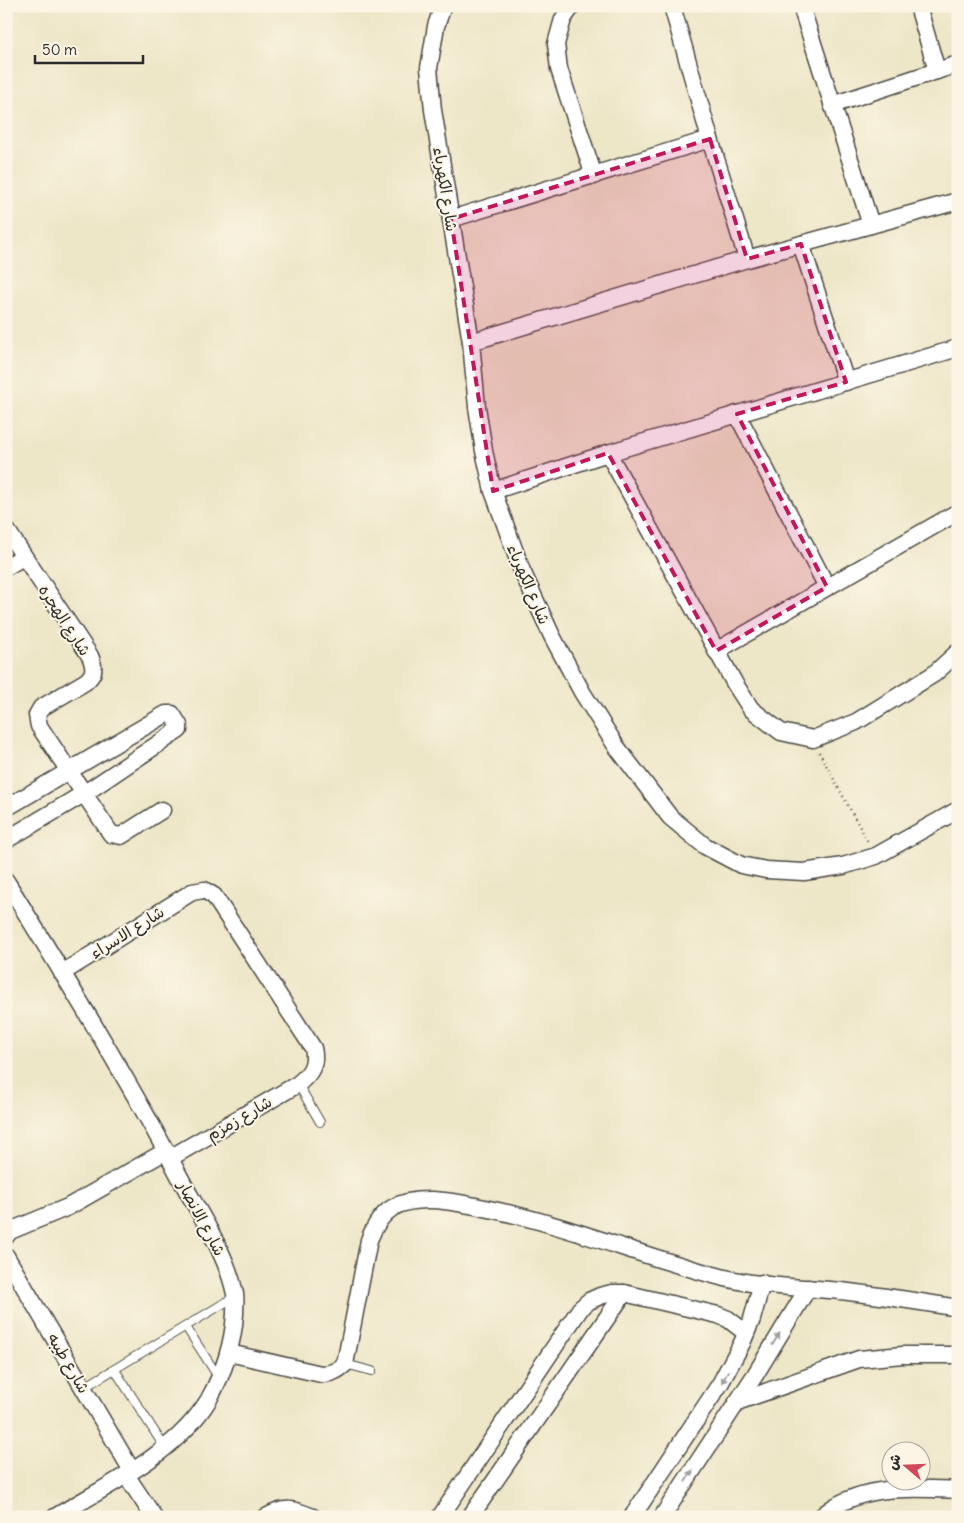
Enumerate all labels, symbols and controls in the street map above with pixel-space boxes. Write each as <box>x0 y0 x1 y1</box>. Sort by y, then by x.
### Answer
scale bar <box>35 32 142 64</box>
text: 50 m <box>42 40 77 59</box>
street label: شارع الكهرباء <box>427 145 463 233</box>
street label: شارع الكهرباء <box>501 541 555 628</box>
street label: شارع الهجره <box>33 581 95 660</box>
street label: شارع الاسراء <box>86 901 169 964</box>
street label: شارع زمزم <box>203 1091 277 1147</box>
street label: شارع الانصار <box>171 1175 230 1260</box>
street label: شارع طيبه <box>42 1329 94 1398</box>
one-way arrow <box>772 1333 781 1346</box>
one-way arrow <box>720 1370 729 1383</box>
north arrow <box>882 1440 932 1490</box>
text: ش <box>883 1452 905 1472</box>
one-way arrow <box>684 1469 693 1483</box>

